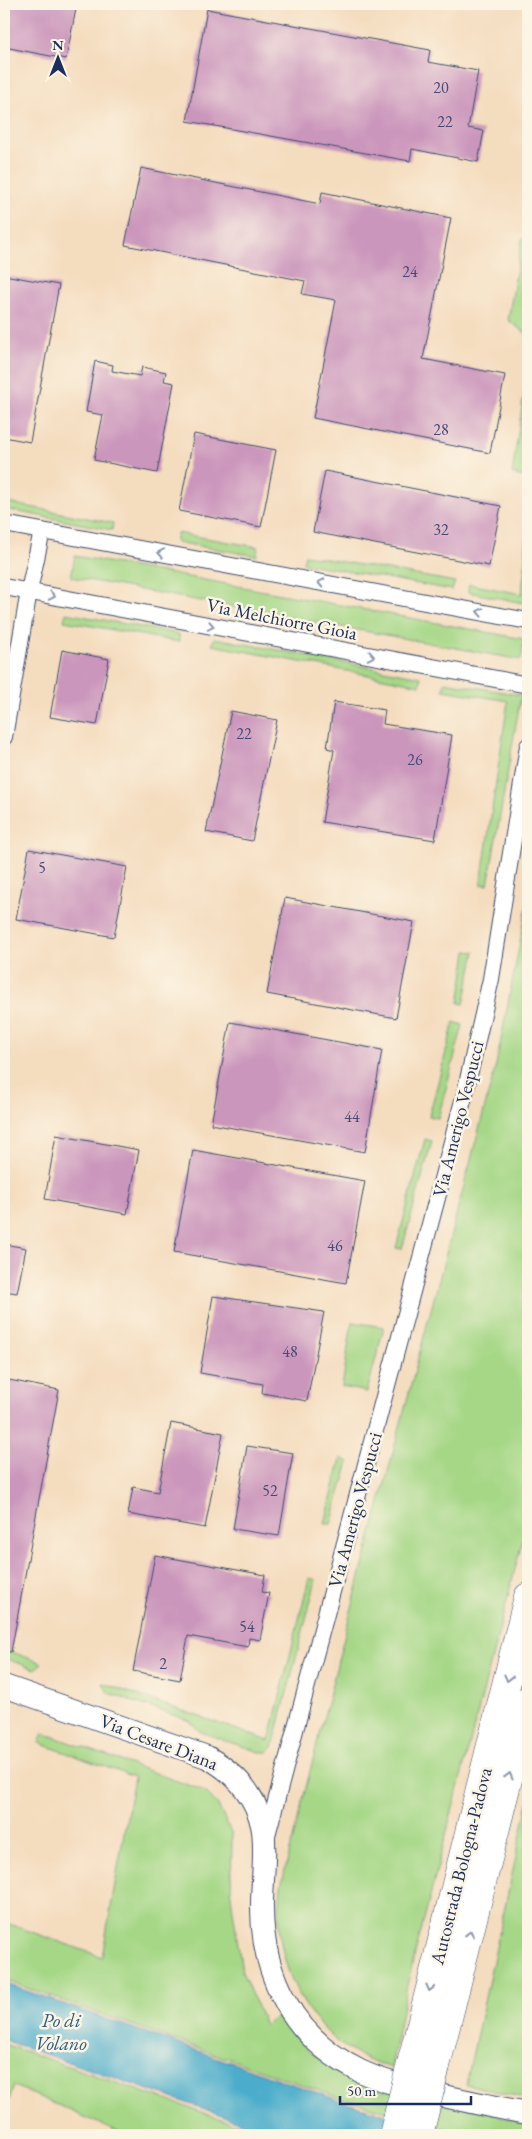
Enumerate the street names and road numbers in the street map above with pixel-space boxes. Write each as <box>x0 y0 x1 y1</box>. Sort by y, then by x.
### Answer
street label: Via Melchiorre Gioia <box>205 592 360 646</box>
street label: Via Amerigo Vespucci <box>426 1038 490 1200</box>
street label: Via Amerigo Vespucci <box>322 1429 388 1591</box>
street label: Via Cesare Diana <box>96 1708 222 1776</box>
street label: Autostrada Bologna-Padova <box>424 1764 498 1968</box>

